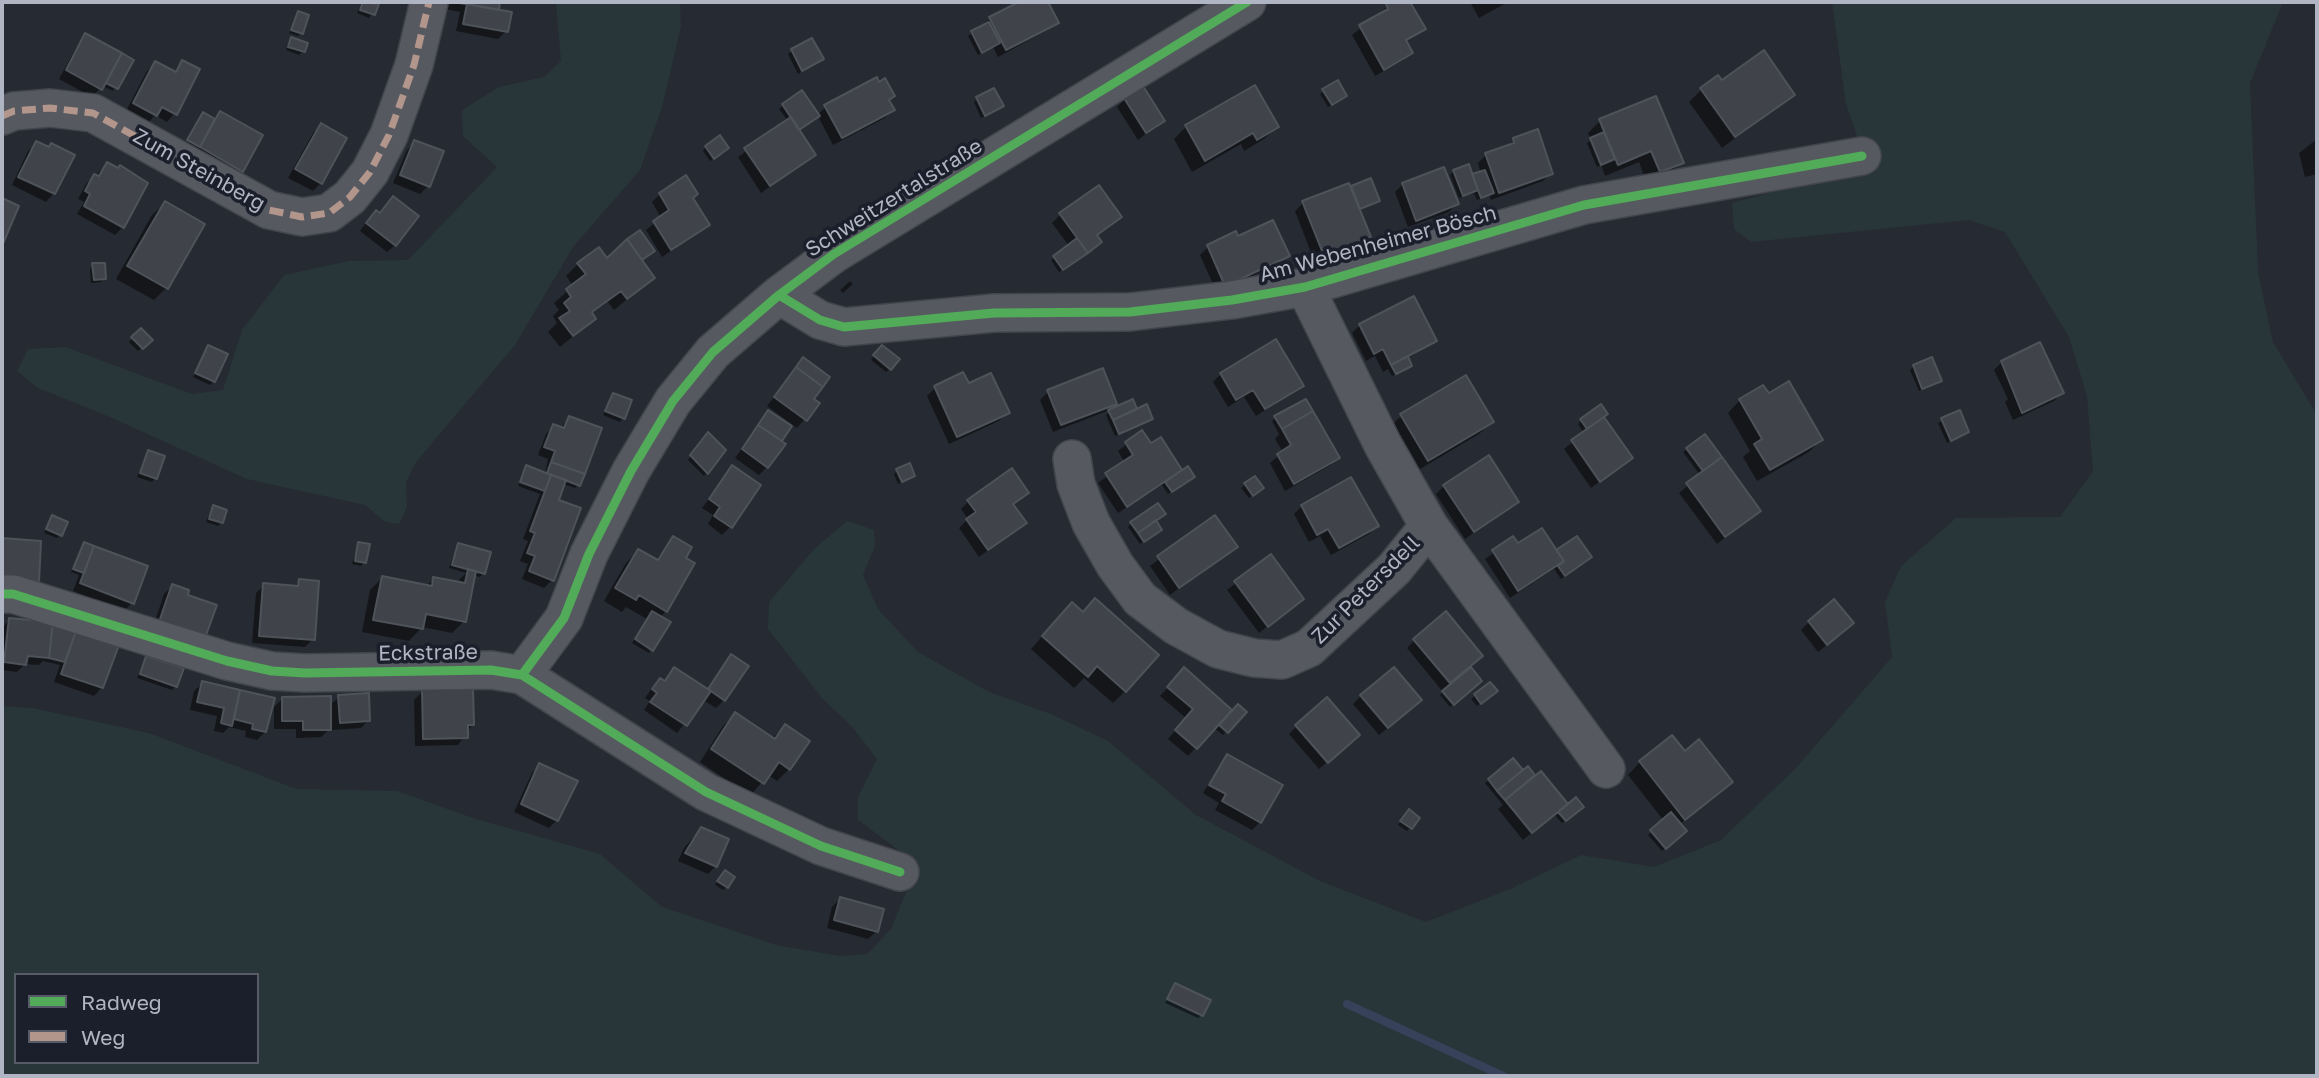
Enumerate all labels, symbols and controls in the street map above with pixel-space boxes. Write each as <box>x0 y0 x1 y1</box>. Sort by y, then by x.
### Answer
street label: Zum Steinberg <box>129 123 269 217</box>
street label: Schweitzertalstraße <box>801 133 987 263</box>
street label: Am Webenheimer Bösch <box>1257 200 1499 288</box>
street label: Zur Petersdell <box>1307 531 1425 649</box>
street label: Eckstraße <box>378 640 478 666</box>
legend <box>14 973 259 1064</box>
text: Radweg <box>81 989 162 1015</box>
text: Weg <box>81 1024 125 1050</box>

